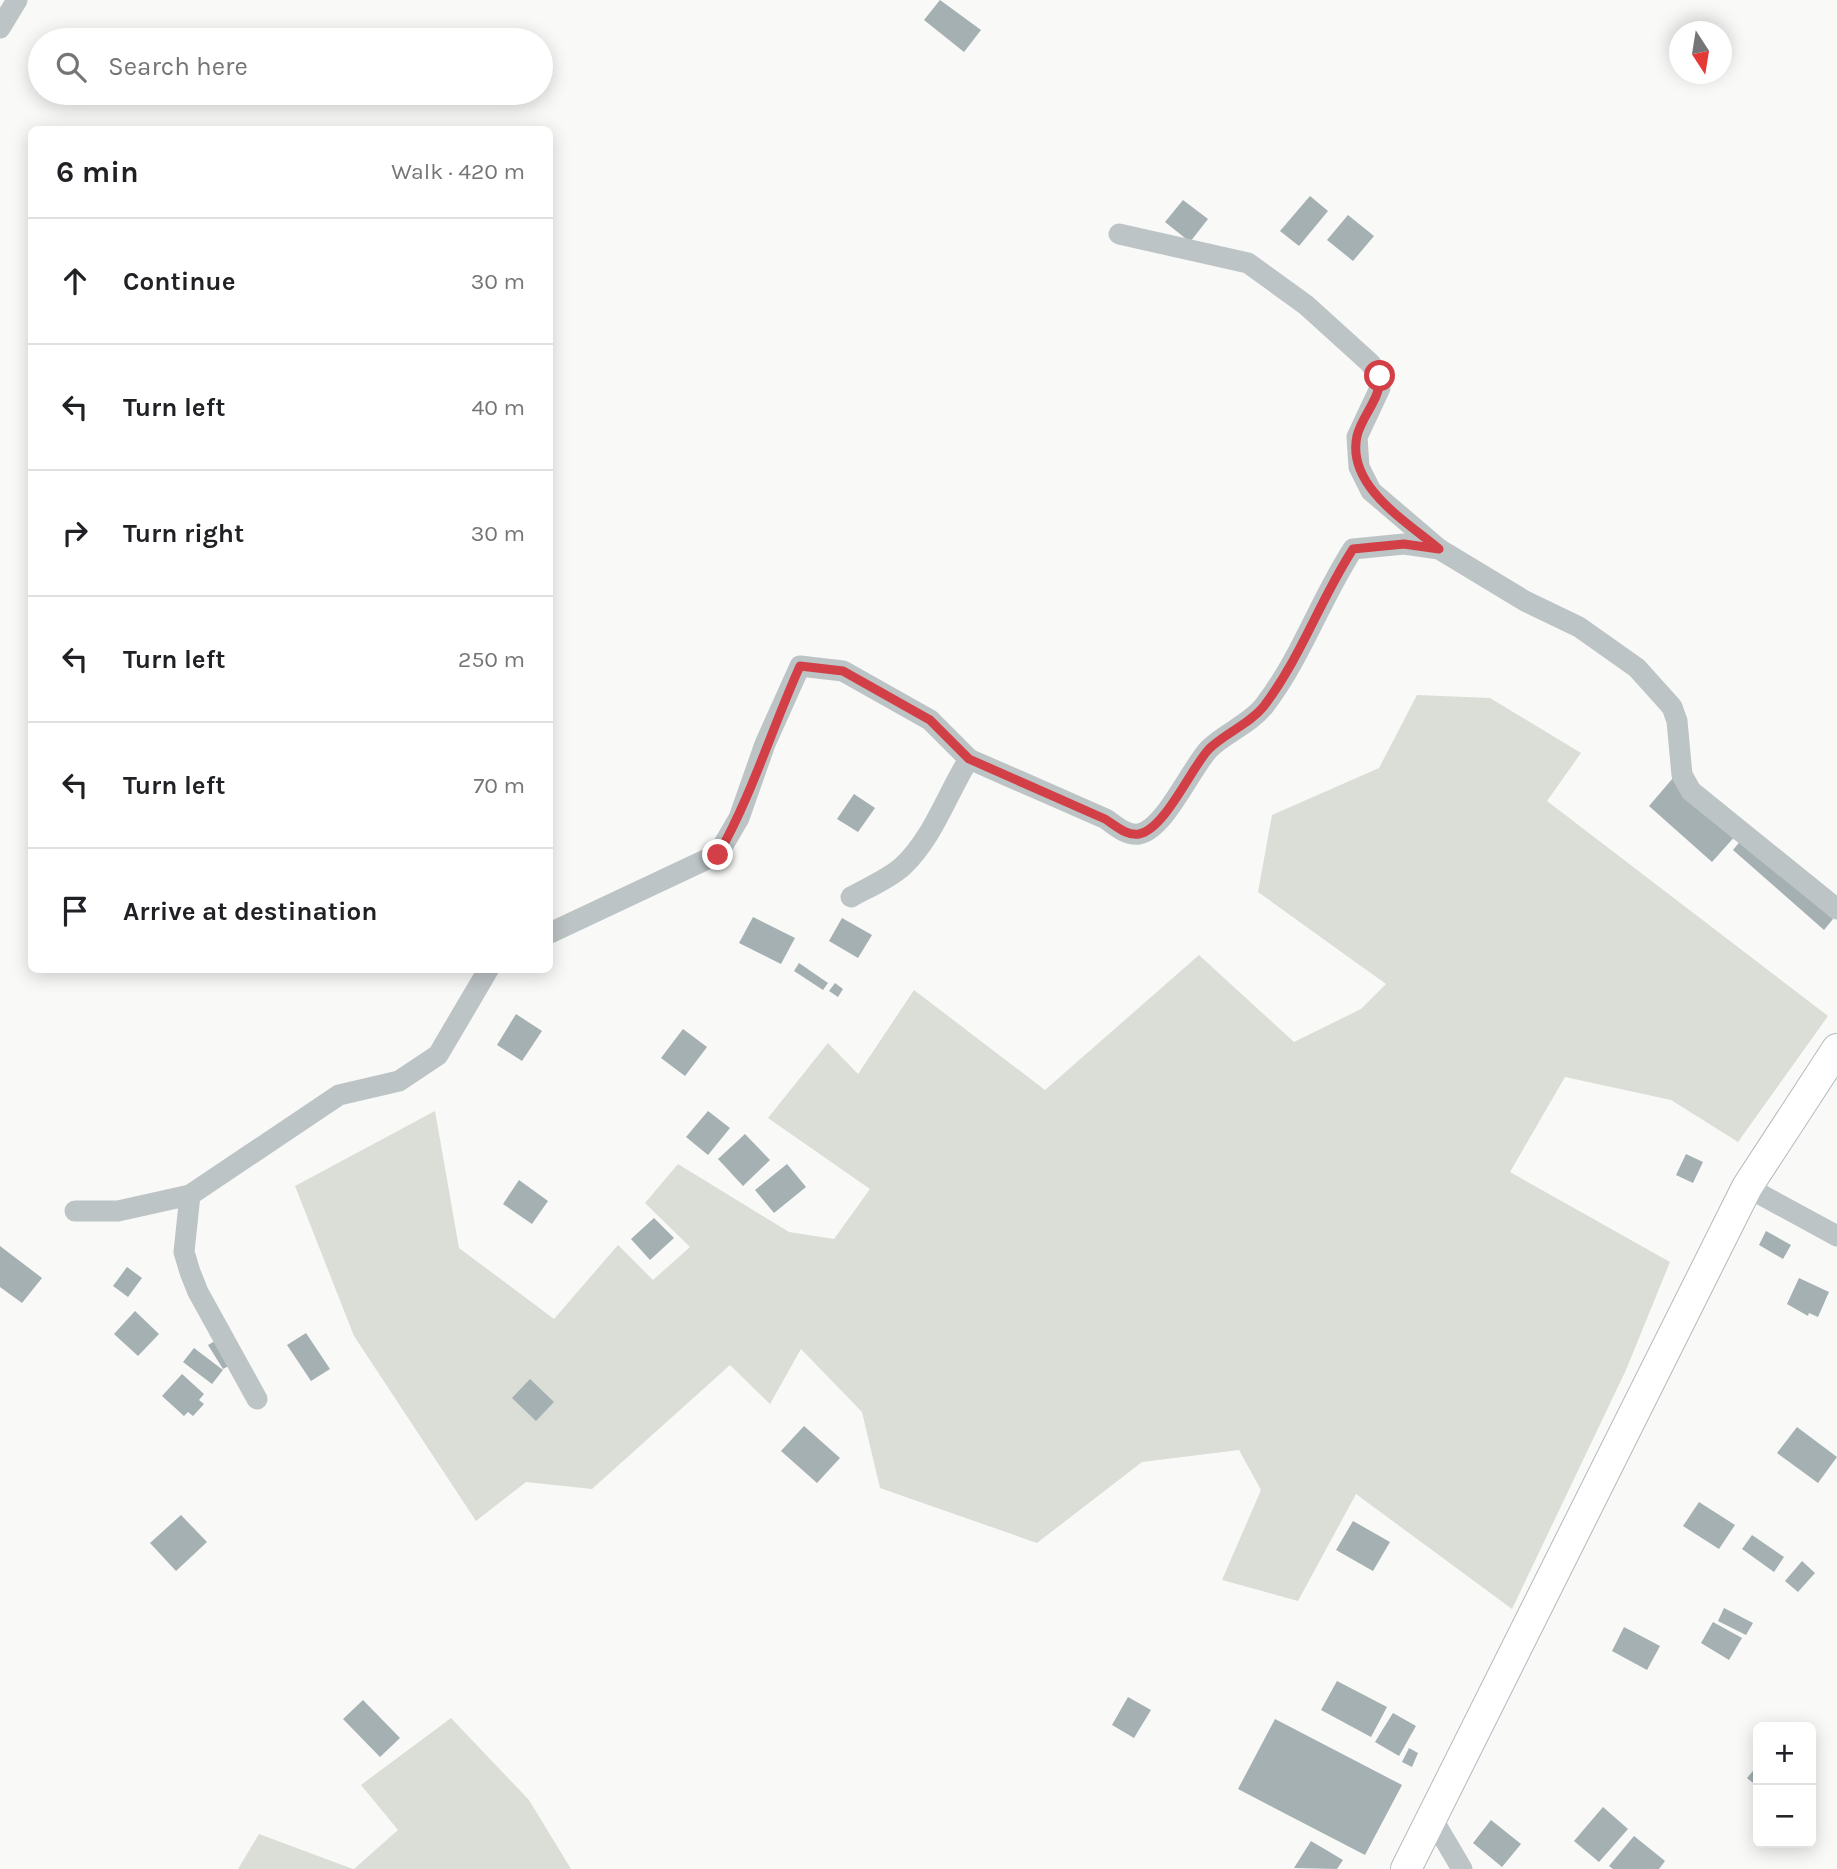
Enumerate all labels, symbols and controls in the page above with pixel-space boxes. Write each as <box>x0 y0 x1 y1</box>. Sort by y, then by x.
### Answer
north arrow <box>1669 21 1732 84</box>
search box <box>28 28 553 105</box>
icon: search <box>52 48 90 86</box>
text: Search here <box>108 51 248 82</box>
text: 6 min <box>56 154 139 190</box>
text: Walk · 420 m <box>391 158 525 185</box>
icon: ahead <box>56 262 94 300</box>
text: Continue <box>123 266 235 297</box>
text: 30 m <box>471 268 525 295</box>
route start <box>1364 360 1395 391</box>
icon: left <box>56 388 94 426</box>
text: Turn left <box>123 392 225 423</box>
text: 40 m <box>472 394 525 421</box>
icon: right <box>56 514 94 552</box>
text: Turn right <box>123 518 244 549</box>
text: 30 m <box>471 520 525 547</box>
icon: left <box>56 640 94 678</box>
text: Turn left <box>123 644 225 675</box>
text: 250 m <box>458 646 525 673</box>
icon: left <box>56 766 94 804</box>
text: Turn left <box>123 770 225 801</box>
text: 70 m <box>474 772 525 799</box>
route end <box>702 839 733 870</box>
icon: arrive <box>56 892 94 930</box>
text: Arrive at destination <box>123 896 377 927</box>
map controls <box>1753 1722 1816 1848</box>
button: + <box>1753 1722 1816 1785</box>
button: − <box>1753 1785 1816 1848</box>

